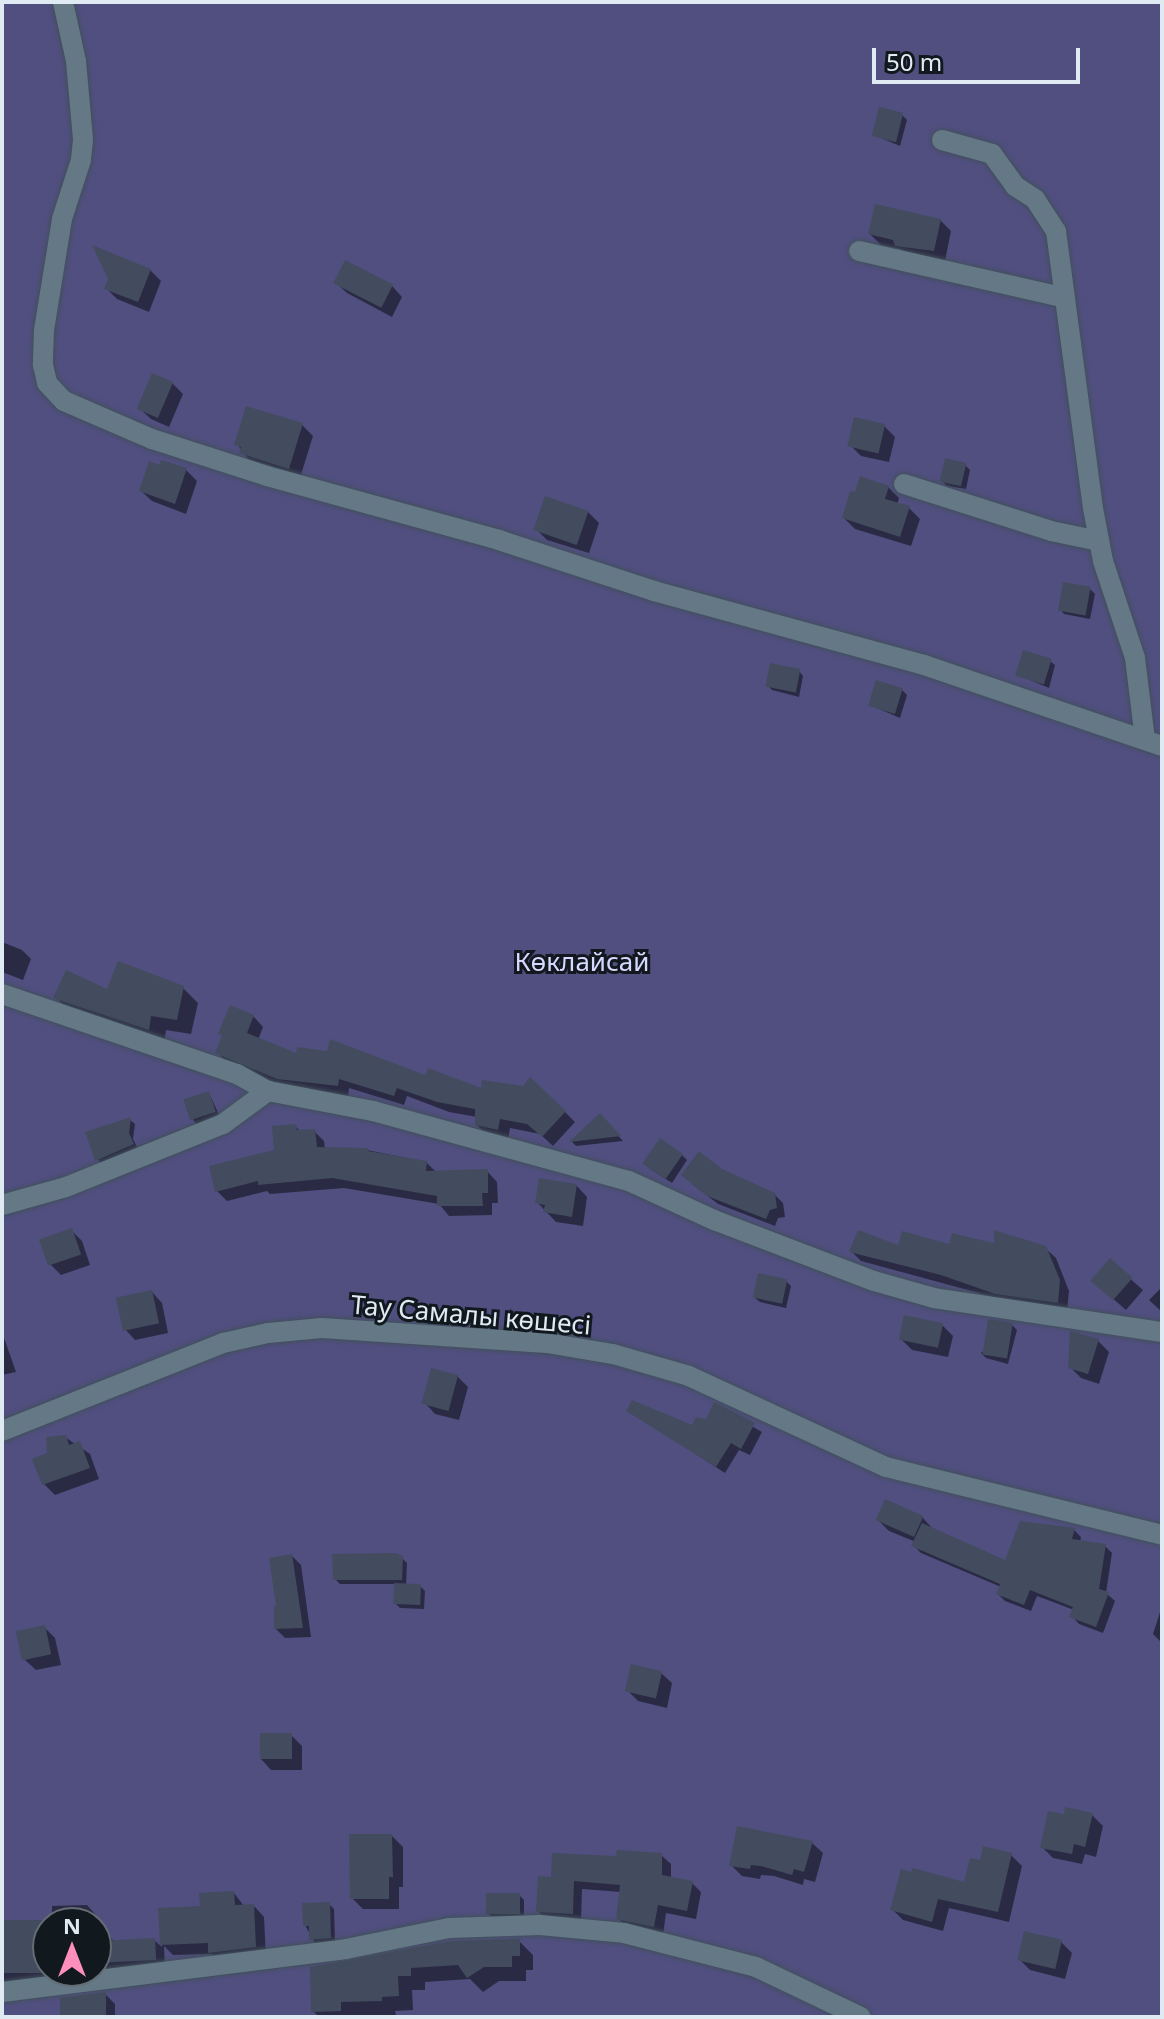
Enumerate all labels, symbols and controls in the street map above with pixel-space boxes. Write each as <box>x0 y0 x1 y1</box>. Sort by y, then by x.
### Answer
scale bar <box>876 32 1084 82</box>
text: 50 m <box>886 45 942 78</box>
park label: Көклайсай <box>515 946 649 978</box>
street label: Тау Самалы көшесі <box>350 1289 592 1341</box>
north arrow <box>32 1907 112 1987</box>
text: N <box>63 1910 81 1940</box>

